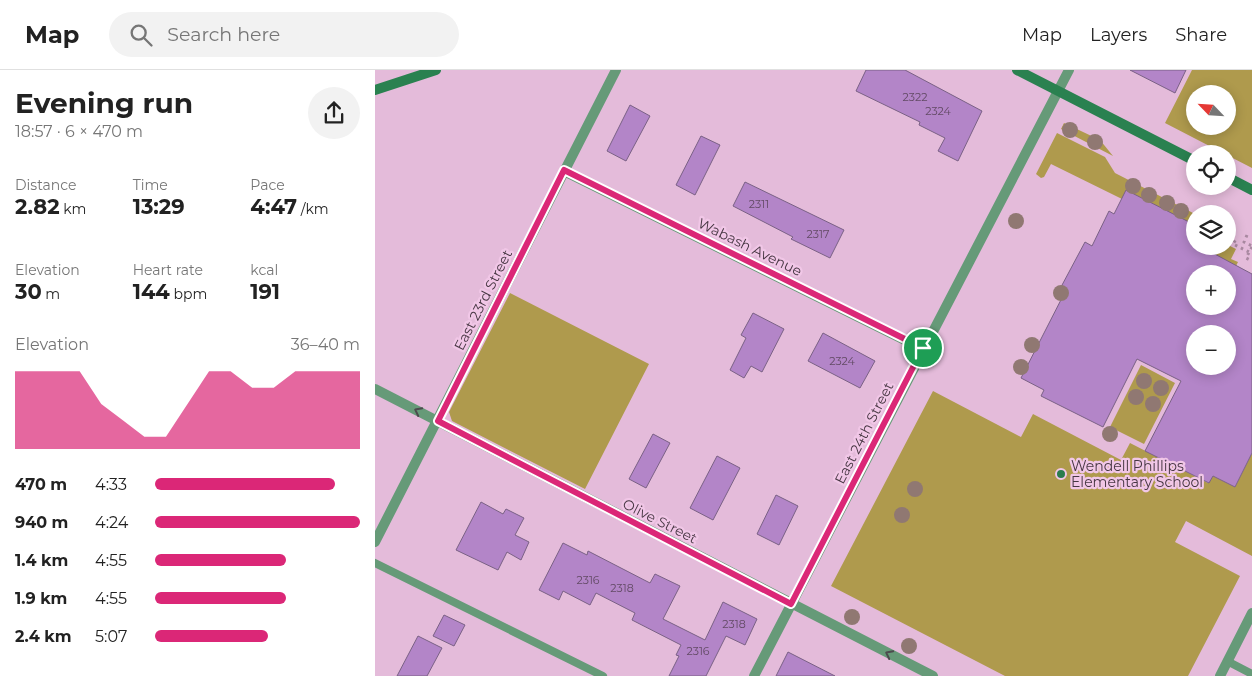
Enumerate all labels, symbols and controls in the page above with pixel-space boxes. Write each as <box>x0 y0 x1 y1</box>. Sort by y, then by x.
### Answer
search box <box>109 12 459 57</box>
text: Map <box>25 20 79 49</box>
icon: search <box>127 21 155 49</box>
text: Search here <box>167 23 280 46</box>
text: Map <box>1022 24 1062 46</box>
text: Layers <box>1090 24 1147 46</box>
text: Share <box>1175 24 1227 46</box>
north arrow <box>1186 85 1236 135</box>
map controls <box>1186 85 1236 375</box>
text: Evening run <box>15 86 193 120</box>
button: share <box>308 87 360 139</box>
house number: 2322 <box>903 90 927 104</box>
house number: 2324 <box>925 104 952 118</box>
text: 18:57 · 6 × 470 m <box>15 122 143 141</box>
button: locate <box>1186 145 1236 195</box>
text: Distance <box>15 176 77 194</box>
text: Time <box>133 176 168 194</box>
text: Pace <box>250 176 285 194</box>
text: 2.82 <box>15 194 60 219</box>
text: 13:29 <box>133 194 185 219</box>
text: 4:47 <box>250 194 297 219</box>
house number: 2311 <box>749 197 769 211</box>
text: km <box>60 200 86 218</box>
text: /km <box>297 200 329 218</box>
button: layers <box>1186 205 1236 255</box>
street label: Wabash Avenue <box>695 214 805 280</box>
house number: 2317 <box>807 227 829 241</box>
street label: East 23rd Street <box>450 246 516 353</box>
text: Elevation <box>15 261 80 279</box>
text: Heart rate <box>133 261 203 279</box>
text: kcal <box>250 261 278 279</box>
button: + <box>1186 265 1236 315</box>
text: 30 <box>15 279 42 304</box>
text: 144 <box>133 279 170 304</box>
text: 191 <box>250 279 280 304</box>
text: m <box>42 285 60 303</box>
text: bpm <box>170 285 207 303</box>
button: − <box>1186 325 1236 375</box>
pin <box>902 327 944 369</box>
icon: arrive <box>909 334 937 362</box>
text: Elevation <box>15 335 89 354</box>
text: 36–40 m <box>291 335 360 354</box>
house number: 2324 <box>829 354 856 368</box>
street label: East 24th Street <box>831 379 898 487</box>
one-way arrow <box>414 407 423 417</box>
place label: Wendell Phillips Elementary School <box>1071 457 1203 491</box>
marker: Wendell Phillips Elementary School <box>1055 468 1067 480</box>
text: 470 m <box>15 475 67 494</box>
text: 4:33 <box>95 475 127 494</box>
street label: Olive Street <box>620 495 700 548</box>
text: 940 m <box>15 513 68 532</box>
text: 4:24 <box>95 513 128 532</box>
text: 1.4 km <box>15 551 68 570</box>
text: 4:55 <box>95 551 127 570</box>
house number: 2316 <box>576 573 600 587</box>
house number: 2318 <box>610 581 634 595</box>
text: 1.9 km <box>15 589 67 608</box>
text: 4:55 <box>95 589 127 608</box>
house number: 2318 <box>722 617 746 631</box>
text: 2.4 km <box>15 627 72 646</box>
text: 5:07 <box>95 627 127 646</box>
house number: 2316 <box>686 644 710 658</box>
one-way arrow <box>885 650 894 660</box>

